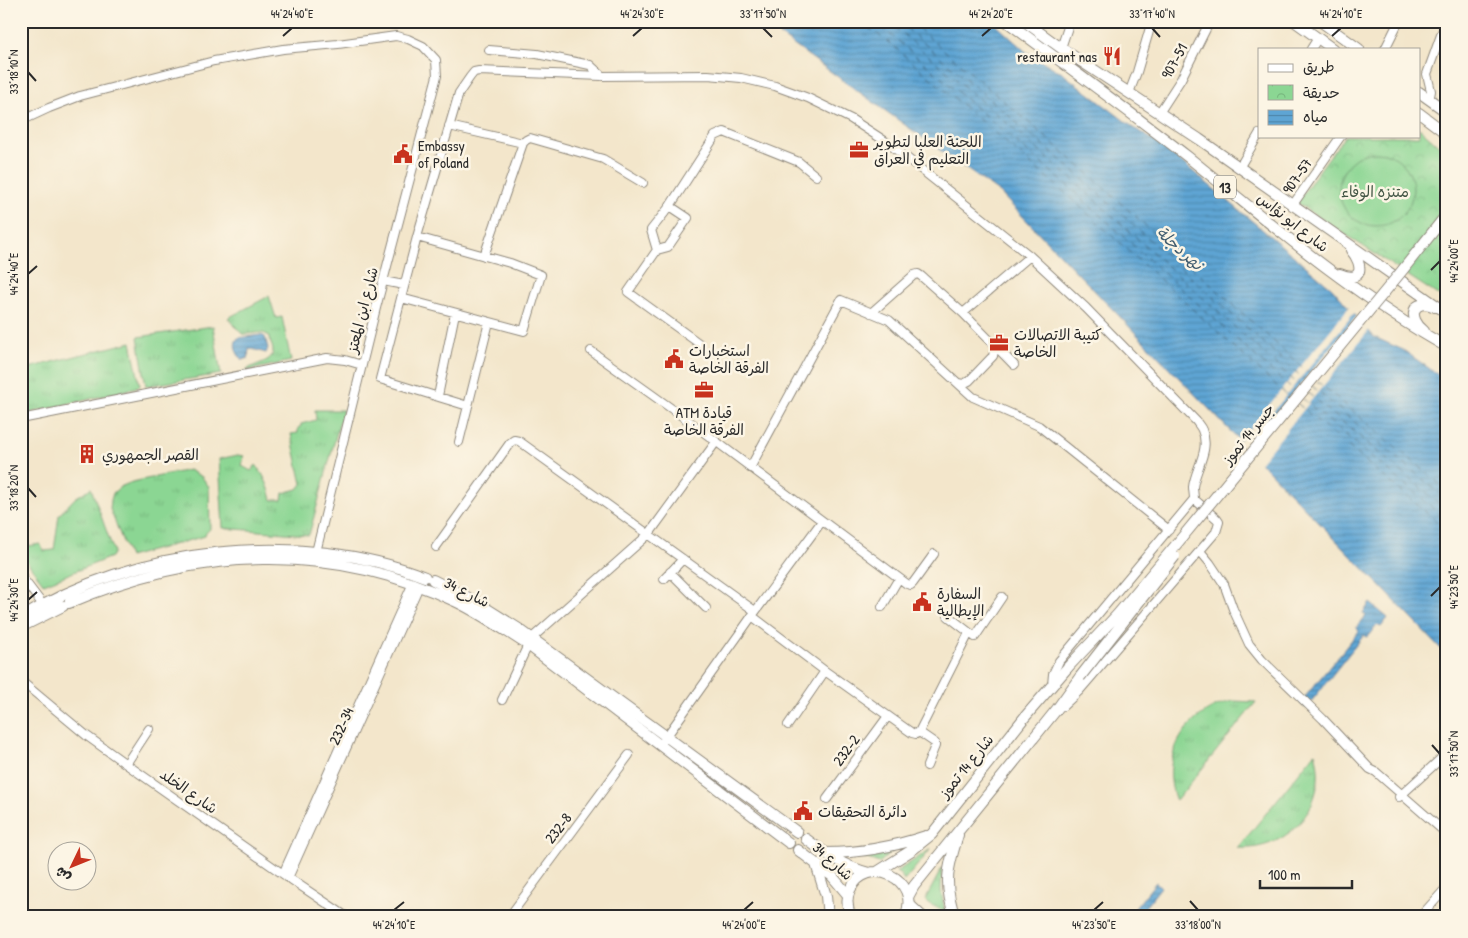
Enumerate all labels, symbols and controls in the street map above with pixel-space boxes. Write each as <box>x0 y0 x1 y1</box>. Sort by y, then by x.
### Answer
text: 44°24'40"E <box>271 5 314 22</box>
text: 44°24'30"E <box>620 5 664 22</box>
text: 33°17'50"N <box>740 5 786 22</box>
text: 44°24'20"E <box>969 5 1014 22</box>
text: 33°17'40"N <box>1129 5 1175 22</box>
text: 44°24'10"E <box>1320 5 1363 22</box>
street label: 907-51 <box>1156 40 1192 82</box>
restaurant icon: restaurant nas <box>1101 45 1123 67</box>
place label: restaurant nas <box>1017 46 1097 67</box>
legend <box>1258 48 1420 138</box>
text: 33°18'10"N <box>5 50 22 94</box>
text: طريق <box>1303 56 1335 77</box>
text: حديقة <box>1303 82 1340 103</box>
text: مياه <box>1303 106 1328 127</box>
place label: اللجنة العليا لتطوير التعليم في العراق <box>872 131 982 171</box>
place label: Embassy of Poland <box>418 135 469 173</box>
office icon: اللجنة العليا لتطوير التعليم في العراق <box>848 139 870 161</box>
public building icon: Embassy of Poland <box>392 143 414 165</box>
street label: 907-57 <box>1277 154 1317 198</box>
road number: 13 <box>1214 176 1236 198</box>
park label: متنزه الوفاء <box>1341 181 1409 202</box>
street label: شارع ابو نؤاس <box>1253 187 1333 257</box>
water label: نهر دجلة <box>1152 221 1210 276</box>
text: 44°24'00"E <box>1445 239 1462 283</box>
text: 44°24'40"E <box>5 252 22 295</box>
street label: شارع ابن المعتز <box>341 265 383 357</box>
place label: كتيبة الاتصالات الخاصة <box>1014 324 1102 362</box>
office icon: كتيبة الاتصالات الخاصة <box>988 332 1010 354</box>
place label: استخبارات الفرقة الخاصة <box>689 340 769 378</box>
public building icon: استخبارات الفرقة الخاصة <box>663 348 685 370</box>
office icon: ATM قيادة الفرقة الخاصة <box>693 379 715 401</box>
street label: جسر 14 تموز <box>1216 399 1279 470</box>
place label: ATM قيادة الفرقة الخاصة <box>664 402 744 440</box>
building icon: القصر الجمهوري <box>76 443 98 465</box>
place label: القصر الجمهوري <box>102 444 199 466</box>
text: 33°18'20"N <box>5 465 22 511</box>
text: 44°23'50"E <box>1445 564 1462 609</box>
street label: شارع 34 <box>441 572 493 612</box>
text: 44°24'30"E <box>5 578 22 622</box>
place label: السفارة الإيطالية <box>937 583 985 621</box>
public building icon: السفارة الإيطالية <box>911 591 933 613</box>
street label: 232-34 <box>323 704 359 748</box>
street label: 232-2 <box>828 730 864 770</box>
street label: شارع 14 تموز <box>933 730 998 803</box>
text: 33°17'50"N <box>1445 731 1462 777</box>
street label: شارع الخلد <box>156 763 222 819</box>
public building icon: دائرة التحقيقات <box>792 800 814 822</box>
place label: دائرة التحقيقات <box>818 801 907 822</box>
street label: 232-8 <box>540 808 576 848</box>
street label: شارع 34 <box>808 837 858 885</box>
north arrow <box>48 840 98 890</box>
scale bar <box>1260 858 1353 890</box>
text: ش <box>50 863 74 887</box>
text: 100 m <box>1268 864 1301 885</box>
text: 44°24'10"E <box>373 916 416 933</box>
text: 44°24'00"E <box>722 916 766 933</box>
text: 44°23'50"E <box>1072 916 1117 933</box>
text: 33°18'00"N <box>1175 916 1221 933</box>

